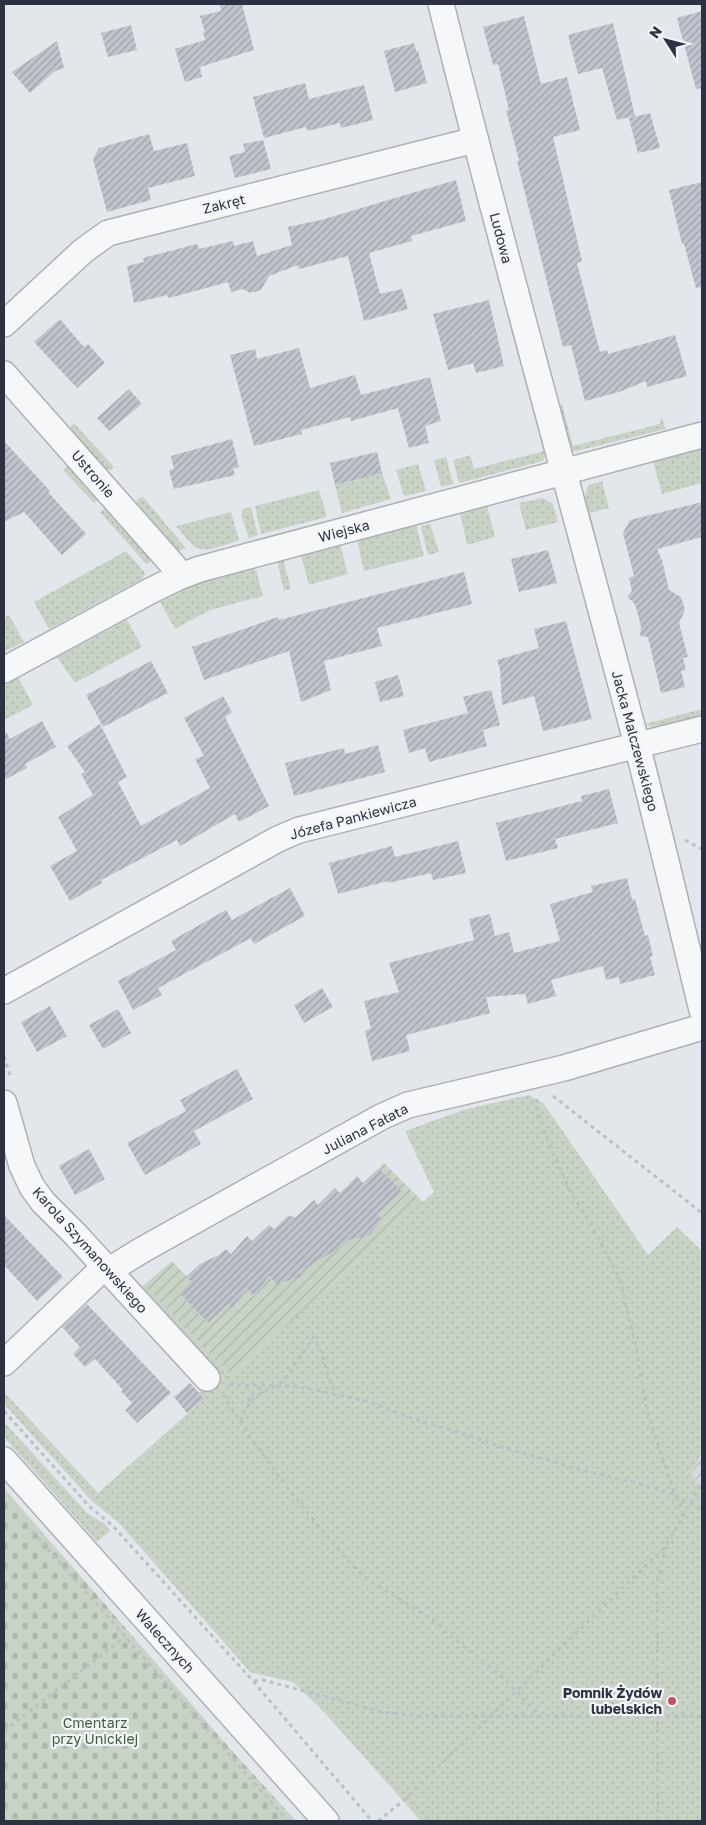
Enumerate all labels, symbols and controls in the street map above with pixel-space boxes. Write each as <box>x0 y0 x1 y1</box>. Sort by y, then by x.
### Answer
north arrow <box>641 15 691 65</box>
text: N <box>645 23 665 41</box>
street label: Zakręt <box>201 190 247 217</box>
street label: Ludowa <box>487 211 516 265</box>
street label: Ustronie <box>68 446 119 501</box>
street label: Wiejska <box>316 516 371 545</box>
street label: Jacka Malczewskiego <box>608 669 662 813</box>
street label: Józefa Pankiewicza <box>288 792 418 843</box>
street label: Juliana Fałata <box>319 1100 411 1158</box>
street label: Karola Szymanowskiego <box>29 1183 151 1316</box>
street label: Walecznych <box>132 1605 199 1676</box>
place label: Pomnik Żydów lubelskich <box>563 1684 662 1717</box>
marker: Pomnik Żydów lubelskich <box>666 1695 678 1707</box>
park label: Cmentarz przy Unickiej <box>52 1714 138 1747</box>

